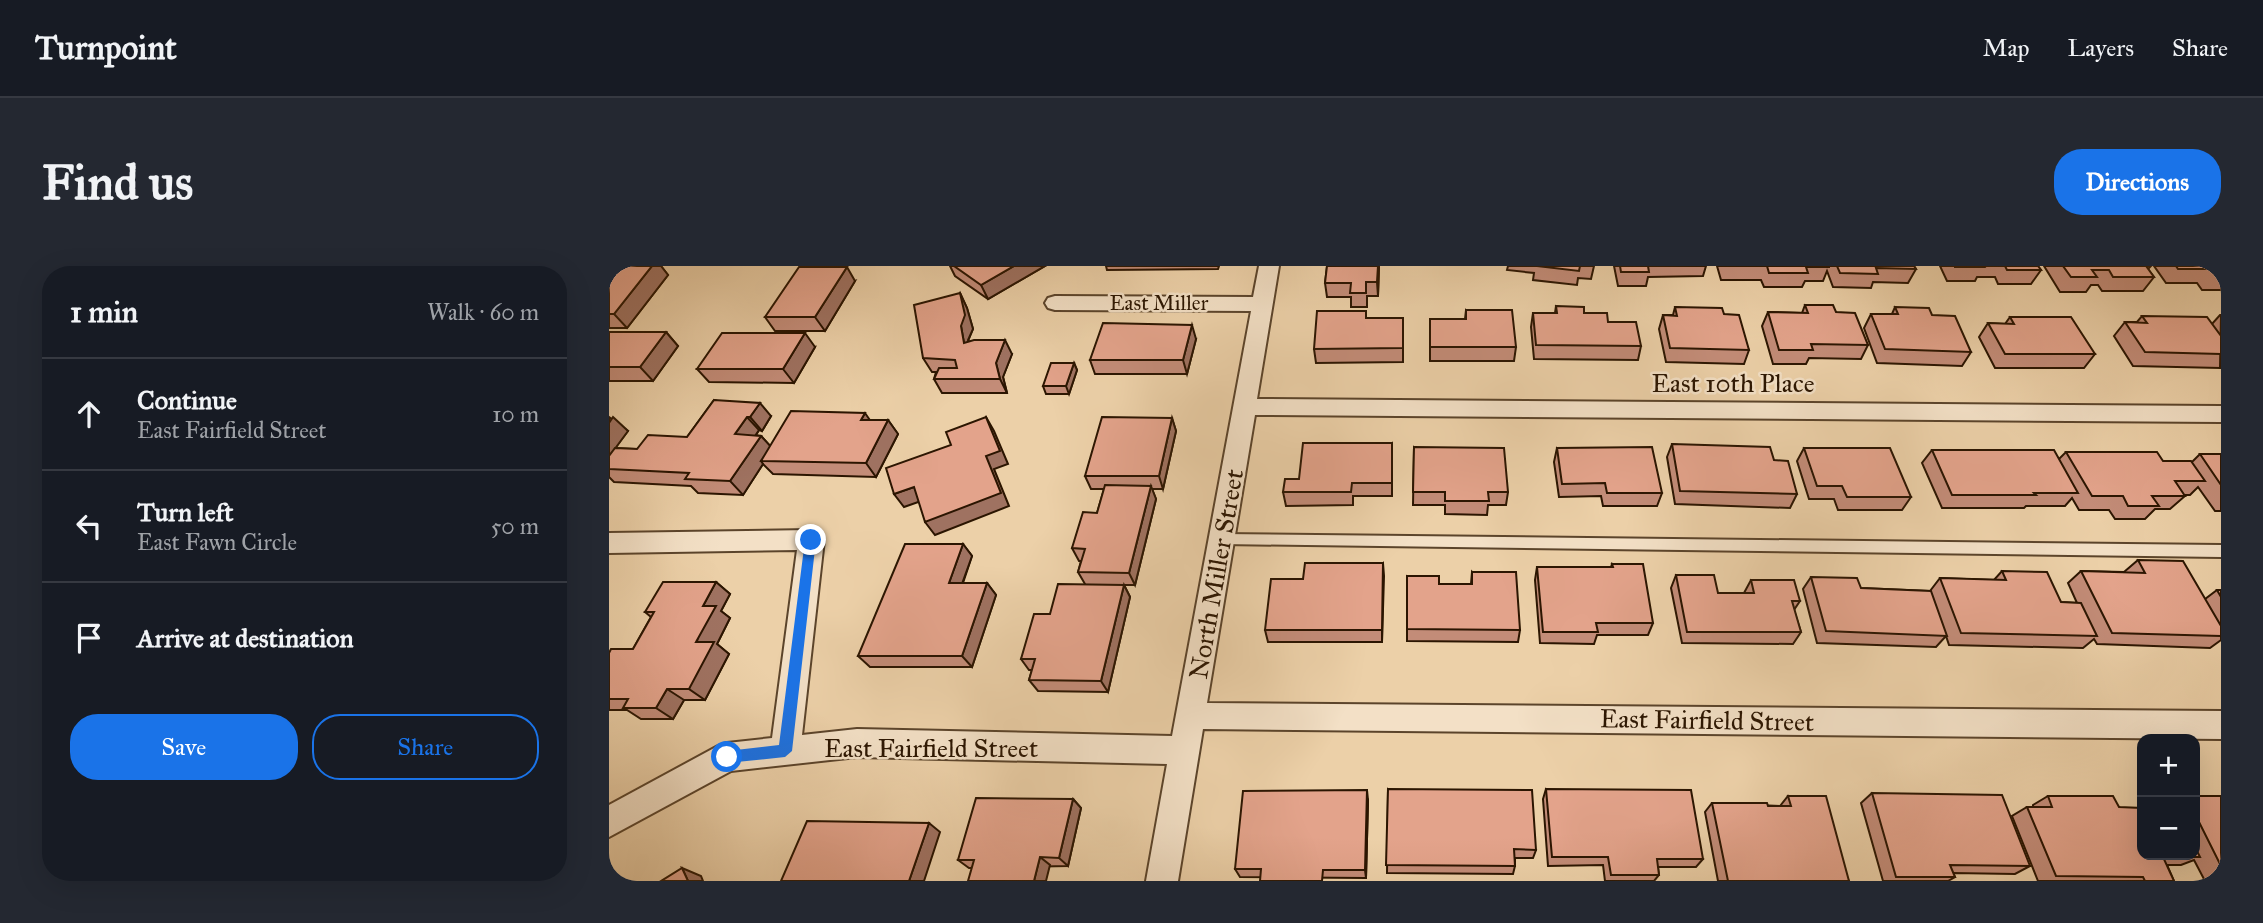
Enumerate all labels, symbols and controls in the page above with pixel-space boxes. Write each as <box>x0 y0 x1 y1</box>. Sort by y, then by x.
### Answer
text: Turnpoint <box>35 28 177 68</box>
text: Map <box>1983 33 2030 63</box>
text: Layers <box>2068 33 2134 63</box>
text: Share <box>2172 33 2228 63</box>
button: Directions <box>2054 149 2221 215</box>
text: Find us <box>42 153 193 212</box>
street label: East Miller <box>1110 290 1209 316</box>
text: 1 min <box>70 294 138 330</box>
text: Walk · 60 m <box>427 298 539 326</box>
street label: East 10th Place <box>1651 367 1815 399</box>
text: Continue <box>137 384 237 416</box>
icon: ahead <box>70 395 108 433</box>
text: 10 m <box>492 400 539 428</box>
text: East Fairfield Street <box>137 416 327 444</box>
street label: North Miller Street <box>1182 467 1250 681</box>
text: Turn left <box>137 496 233 528</box>
icon: left <box>70 507 108 545</box>
text: 50 m <box>491 512 539 540</box>
route end <box>795 524 826 555</box>
text: East Fawn Circle <box>137 528 297 556</box>
icon: arrive <box>70 619 108 657</box>
text: Arrive at destination <box>137 622 354 654</box>
street label: East Fairfield Street <box>1600 702 1814 738</box>
button: Save <box>70 714 298 780</box>
button: Share <box>312 714 539 780</box>
street label: East Fairfield Street <box>824 732 1038 764</box>
map controls <box>2137 734 2200 860</box>
button: + <box>2137 734 2200 797</box>
route start <box>711 741 742 772</box>
button: − <box>2137 797 2200 860</box>

